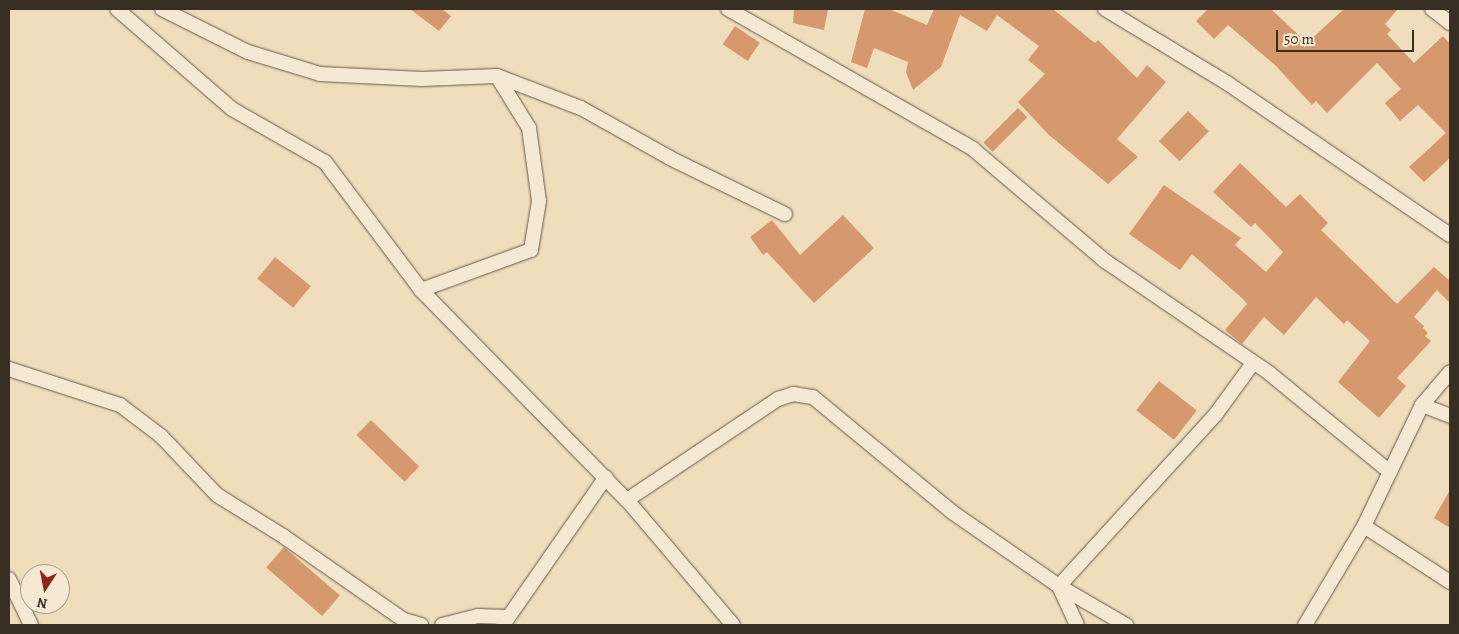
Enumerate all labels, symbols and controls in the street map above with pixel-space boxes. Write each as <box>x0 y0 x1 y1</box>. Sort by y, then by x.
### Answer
scale bar <box>1279 20 1416 52</box>
text: 50 m <box>1284 29 1314 49</box>
north arrow <box>20 564 70 614</box>
text: N <box>35 593 49 614</box>

